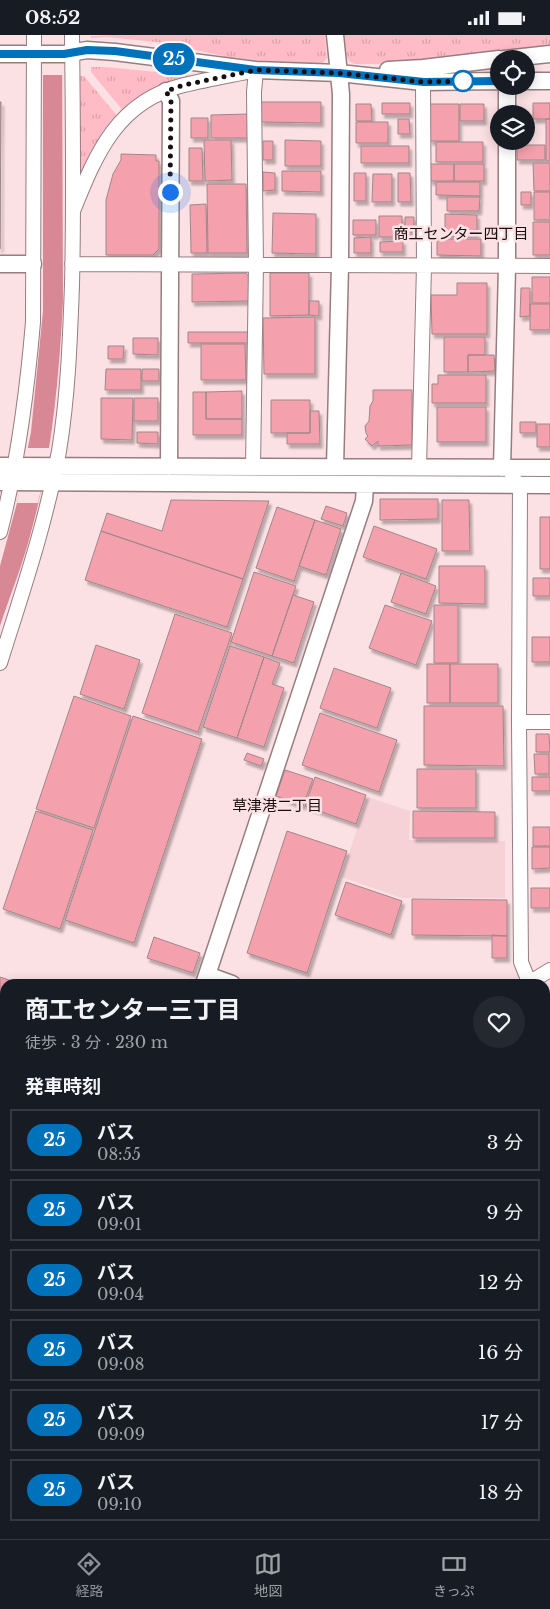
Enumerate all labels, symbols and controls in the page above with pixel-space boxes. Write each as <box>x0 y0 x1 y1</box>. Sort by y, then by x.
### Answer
text: 08:52 <box>25 6 80 29</box>
line badge: 25 <box>152 43 196 75</box>
text: 25 <box>163 48 185 70</box>
map controls <box>490 50 535 150</box>
button: locate <box>490 50 535 95</box>
unlabelled marker <box>452 70 474 92</box>
button: layers <box>490 105 535 150</box>
your location <box>158 180 183 205</box>
district label: 商工センター四丁目 <box>393 224 529 243</box>
district label: 草津港二丁目 <box>232 796 322 815</box>
text: 商工センター三丁目 <box>25 995 241 1024</box>
button: heart <box>473 996 525 1048</box>
text: 徒歩 · 3 分 · 230 m <box>25 1032 168 1052</box>
text: 発車時刻 <box>25 1075 101 1098</box>
text: バス <box>97 1121 135 1144</box>
text: 25 <box>43 1129 66 1151</box>
text: 3 分 <box>487 1131 523 1154</box>
text: 08:55 <box>97 1144 141 1164</box>
text: バス <box>97 1191 135 1214</box>
text: 25 <box>43 1199 66 1221</box>
text: 9 分 <box>486 1201 523 1224</box>
text: 09:01 <box>97 1214 142 1234</box>
text: バス <box>97 1261 135 1284</box>
text: 25 <box>43 1269 66 1291</box>
text: 12 分 <box>478 1271 523 1294</box>
text: 09:04 <box>97 1284 144 1304</box>
text: バス <box>97 1331 135 1354</box>
text: 25 <box>43 1339 66 1361</box>
text: 16 分 <box>478 1341 523 1364</box>
text: 09:08 <box>97 1354 144 1374</box>
text: バス <box>97 1401 135 1424</box>
text: 25 <box>43 1409 66 1431</box>
text: 17 分 <box>481 1411 523 1434</box>
text: 09:09 <box>97 1424 145 1444</box>
text: バス <box>97 1471 135 1494</box>
text: 25 <box>43 1479 66 1501</box>
text: 18 分 <box>479 1481 523 1504</box>
text: 09:10 <box>97 1494 142 1514</box>
tab: 経路 <box>75 1550 103 1600</box>
tab: 地図 <box>254 1550 282 1600</box>
tab: きっぷ <box>433 1550 475 1600</box>

